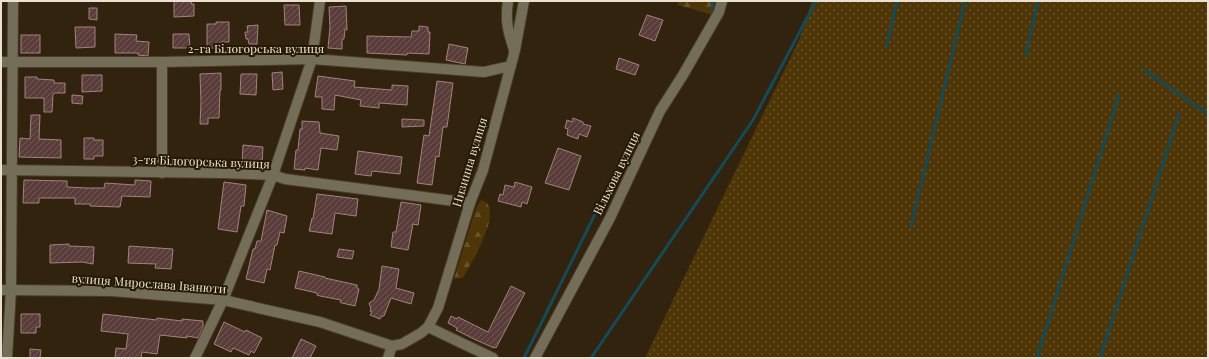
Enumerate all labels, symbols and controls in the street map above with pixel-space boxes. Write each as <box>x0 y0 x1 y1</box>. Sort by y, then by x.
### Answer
street label: 2-га Білогорська вулиця <box>188 40 325 56</box>
street label: Низинна вулиця <box>448 115 490 209</box>
street label: Вільхова вулиця <box>589 128 643 217</box>
street label: 3-тя Білогорська вулиця <box>132 151 271 171</box>
street label: вулиця Мирослава Іванюти <box>71 270 227 296</box>

